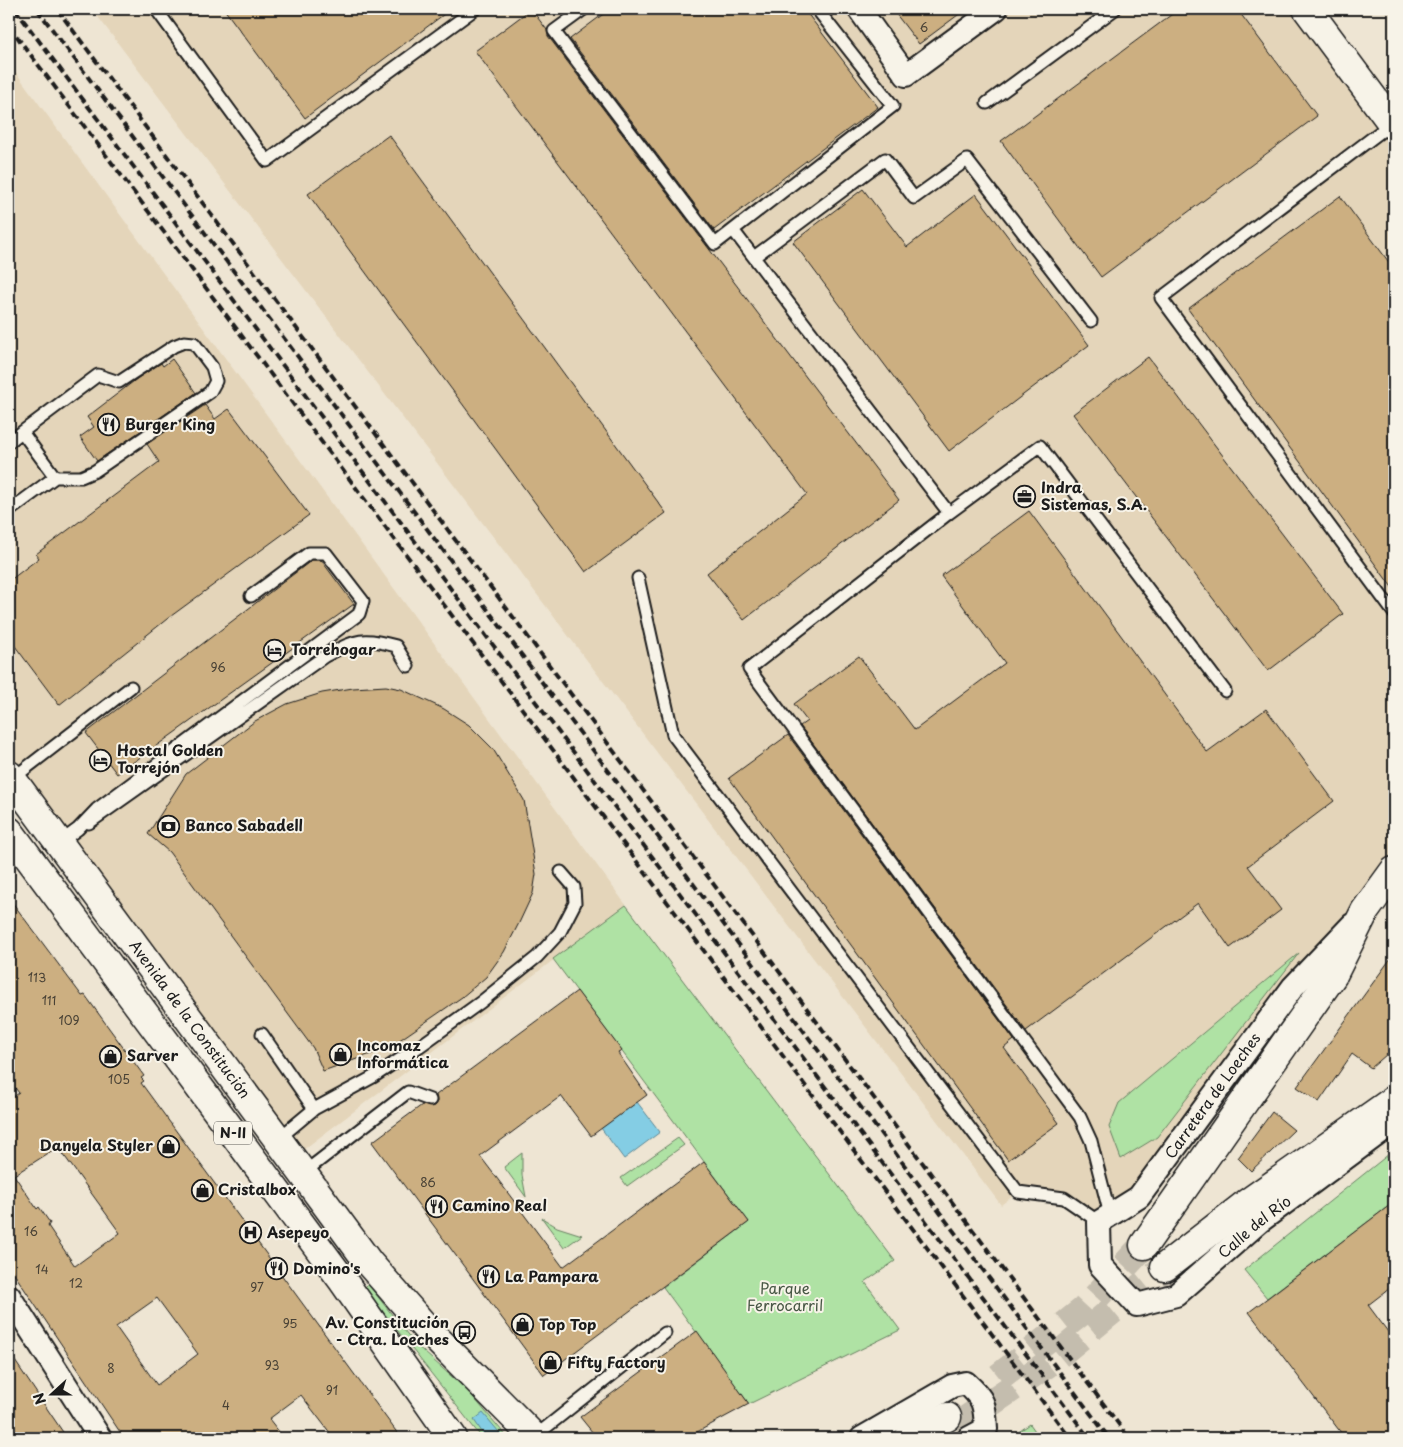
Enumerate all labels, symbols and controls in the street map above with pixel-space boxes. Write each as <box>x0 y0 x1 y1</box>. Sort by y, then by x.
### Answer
house number: 6 <box>920 18 928 36</box>
place label: Burger King <box>125 412 215 435</box>
restaurant icon: Burger King <box>97 413 121 437</box>
place label: Indra Sistemas, S.A. <box>1041 475 1147 515</box>
office icon: Indra Sistemas, S.A. <box>1013 485 1037 509</box>
place label: Torrehogar <box>291 637 376 660</box>
hotel icon: Torrehogar <box>263 638 287 662</box>
house number: 96 <box>210 658 226 676</box>
place label: Hostal Golden Torrejón <box>117 738 223 778</box>
hotel icon: Hostal Golden Torrejón <box>89 748 113 772</box>
place label: Banco Sabadell <box>185 813 303 836</box>
bank icon: Banco Sabadell <box>157 814 181 838</box>
street label: Avenida de la Constitución <box>124 935 257 1103</box>
house number: 113 <box>28 968 46 986</box>
house number: 111 <box>42 991 56 1009</box>
house number: 109 <box>58 1011 80 1029</box>
street label: Carretera de Loeches <box>1158 1027 1266 1163</box>
place label: Incomaz Informática <box>357 1033 449 1073</box>
place label: Sarver <box>127 1043 178 1066</box>
shop icon: Incomaz Informática <box>329 1043 353 1067</box>
shop icon: Sarver <box>99 1044 123 1068</box>
house number: 105 <box>108 1070 130 1088</box>
road number: N-II <box>214 1122 252 1144</box>
place label: Danyela Styler <box>40 1133 153 1156</box>
shop icon: Danyela Styler <box>157 1134 181 1158</box>
house number: 86 <box>420 1173 436 1191</box>
place label: Cristalbox <box>218 1177 297 1200</box>
shop icon: Cristalbox <box>190 1178 214 1202</box>
street label: Calle del Río <box>1212 1189 1295 1263</box>
place label: Camino Real <box>452 1193 547 1216</box>
restaurant icon: Camino Real <box>424 1194 448 1218</box>
place label: Asepeyo <box>266 1220 329 1243</box>
hospital icon: Asepeyo <box>239 1221 263 1245</box>
house number: 16 <box>24 1222 38 1240</box>
place label: Domino's <box>293 1256 360 1279</box>
restaurant icon: Domino's <box>265 1257 289 1281</box>
house number: 14 <box>35 1260 49 1278</box>
place label: La Pampara <box>505 1264 599 1287</box>
restaurant icon: La Pampara <box>477 1265 501 1289</box>
house number: 12 <box>69 1274 83 1292</box>
park label: Parque Ferrocarril <box>747 1276 823 1316</box>
house number: 97 <box>250 1278 264 1296</box>
place label: Av. Constitución - Ctra. Loeches <box>325 1310 449 1350</box>
place label: Top Top <box>539 1312 596 1335</box>
shop icon: Top Top <box>511 1313 535 1337</box>
house number: 95 <box>283 1314 297 1332</box>
bus stop icon: Av. Constitución - Ctra. Loeches <box>453 1320 477 1344</box>
place label: Fifty Factory <box>567 1350 666 1373</box>
shop icon: Fifty Factory <box>539 1351 563 1375</box>
house number: 93 <box>265 1356 279 1374</box>
house number: 8 <box>107 1359 115 1377</box>
north arrow <box>28 1370 78 1420</box>
house number: 91 <box>326 1381 338 1399</box>
text: N <box>28 1390 51 1408</box>
house number: 4 <box>222 1396 230 1414</box>

